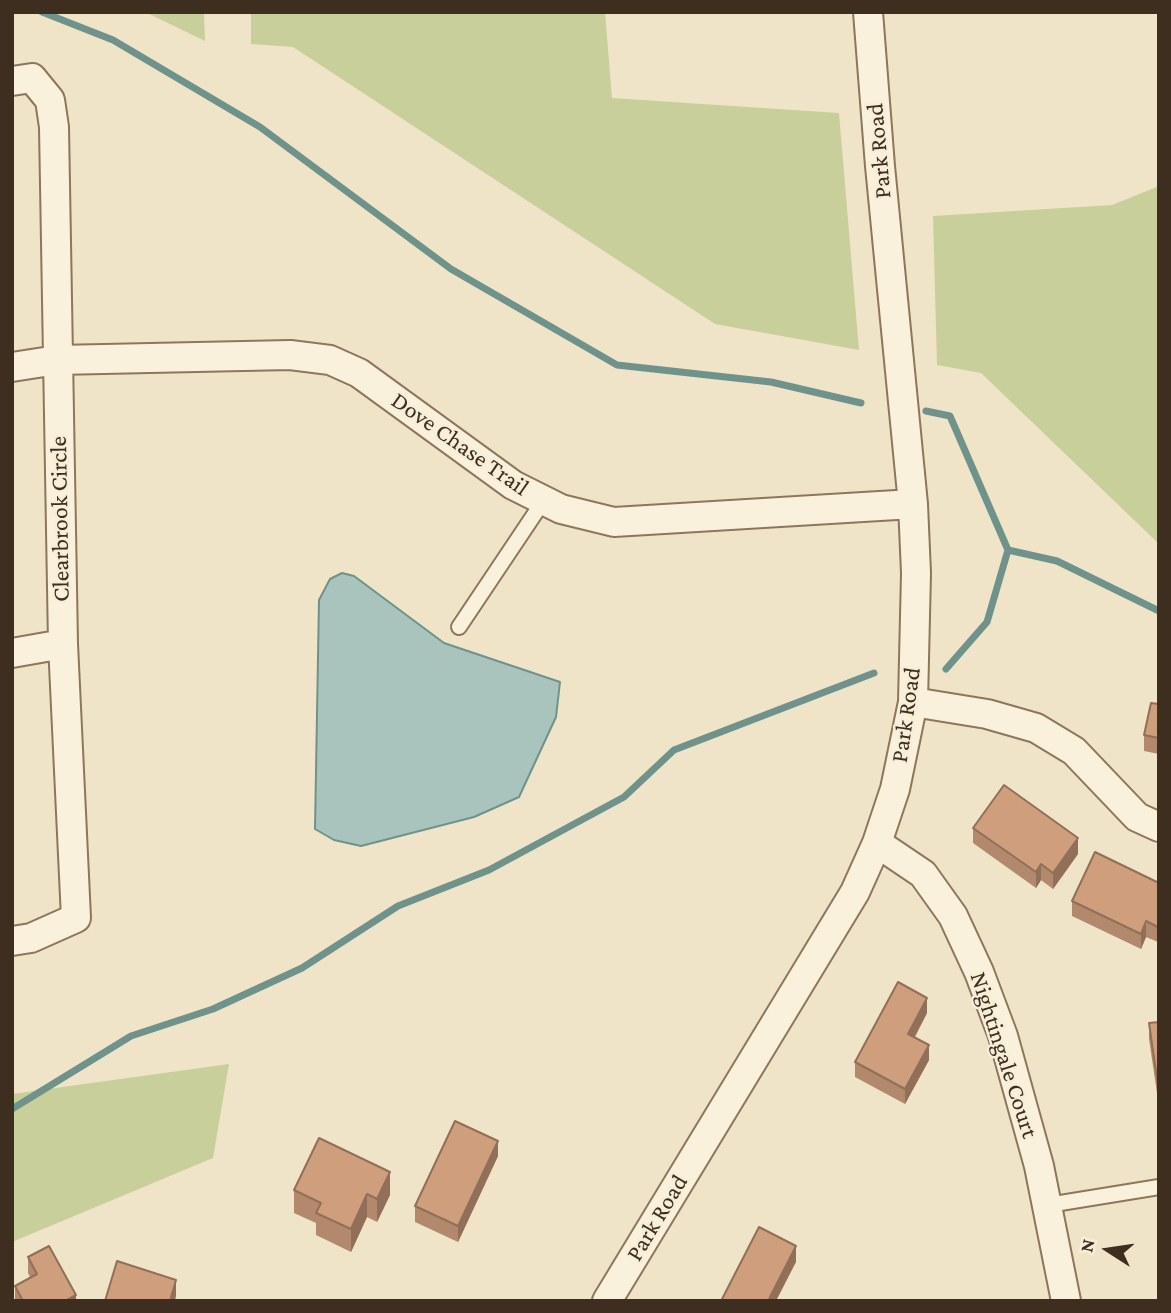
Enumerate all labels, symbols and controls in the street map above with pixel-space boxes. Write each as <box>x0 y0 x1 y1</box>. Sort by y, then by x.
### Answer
street label: Park Road <box>860 102 898 200</box>
street label: Dove Chase Trail <box>386 386 534 502</box>
street label: Clearbrook Circle <box>44 436 76 602</box>
street label: Park Road <box>885 666 927 764</box>
street label: Nightingale Court <box>964 968 1044 1142</box>
street label: Park Road <box>620 1170 694 1266</box>
north arrow <box>1073 1215 1143 1285</box>
text: N <box>1075 1237 1099 1254</box>

